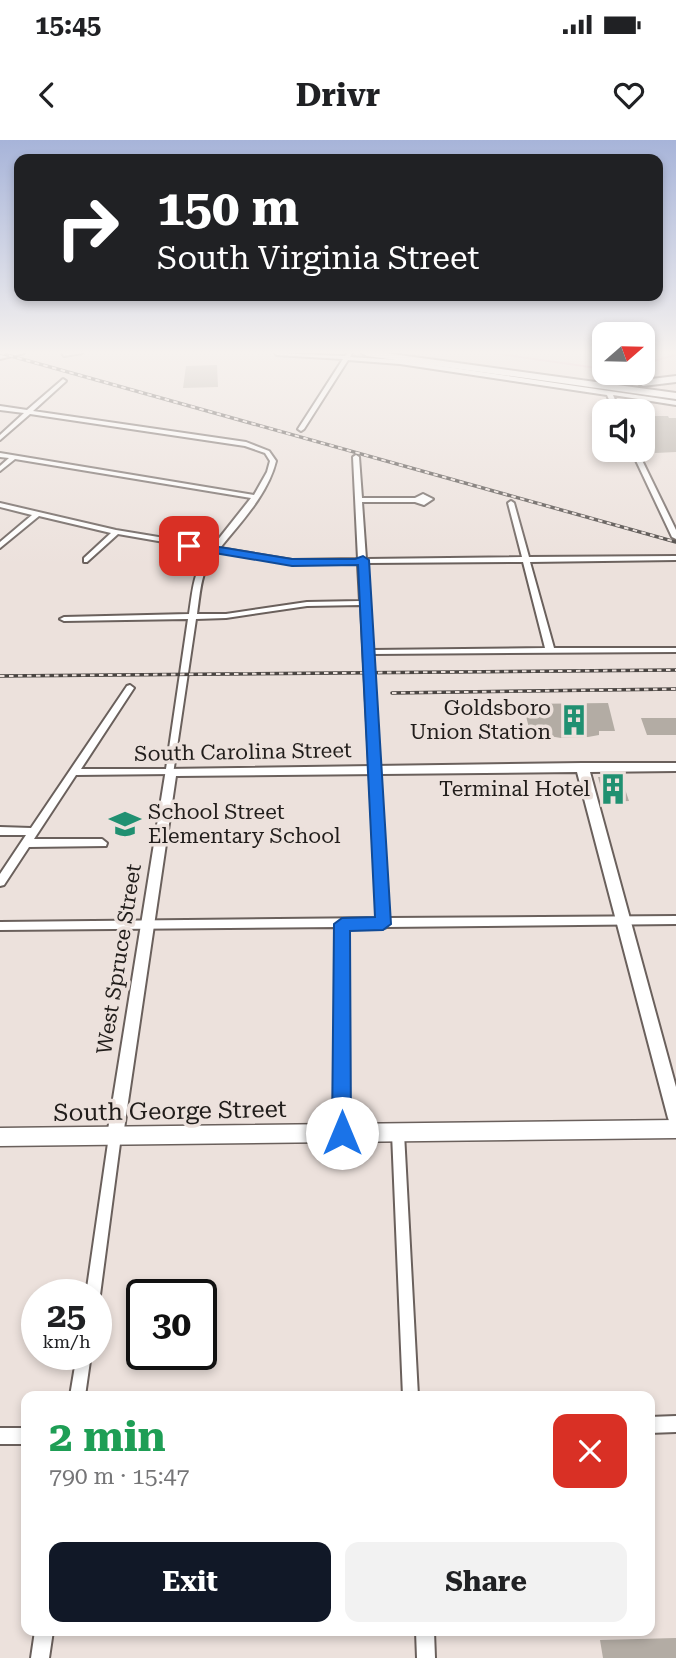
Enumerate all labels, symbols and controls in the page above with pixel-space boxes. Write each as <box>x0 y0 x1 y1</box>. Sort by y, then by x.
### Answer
text: 15:45 <box>35 10 101 40</box>
icon: back <box>28 76 66 114</box>
text: Drivr <box>296 76 380 114</box>
icon: heart <box>610 76 648 114</box>
text: 150 m <box>157 180 299 237</box>
icon: right <box>42 182 133 273</box>
text: South Virginia Street <box>157 239 479 277</box>
north arrow <box>592 322 654 385</box>
map controls <box>592 322 655 462</box>
button: sound <box>592 399 655 462</box>
pin <box>159 516 219 576</box>
icon: arrive <box>170 527 208 565</box>
place label: Goldsboro Union Station <box>410 696 551 744</box>
building icon: Goldsboro Union Station <box>557 703 591 737</box>
street label: South Carolina Street <box>134 738 352 766</box>
building icon: Terminal Hotel <box>596 772 630 806</box>
place label: Terminal Hotel <box>439 777 590 801</box>
place label: School Street Elementary School <box>148 800 341 848</box>
school or university icon: School Street Elementary School <box>108 807 142 841</box>
street label: West Spruce Street <box>92 862 146 1056</box>
street label: South George Street <box>53 1095 287 1127</box>
position arrow <box>305 1096 379 1170</box>
speed limit sign: 30 <box>126 1279 217 1370</box>
text: 25 <box>47 1295 86 1336</box>
text: km/h <box>42 1331 91 1352</box>
text: 2 min <box>49 1412 166 1461</box>
button: close <box>553 1414 627 1488</box>
text: 790 m · 15:47 <box>49 1463 189 1490</box>
button: Exit <box>49 1542 331 1622</box>
button: Share <box>345 1542 627 1622</box>

